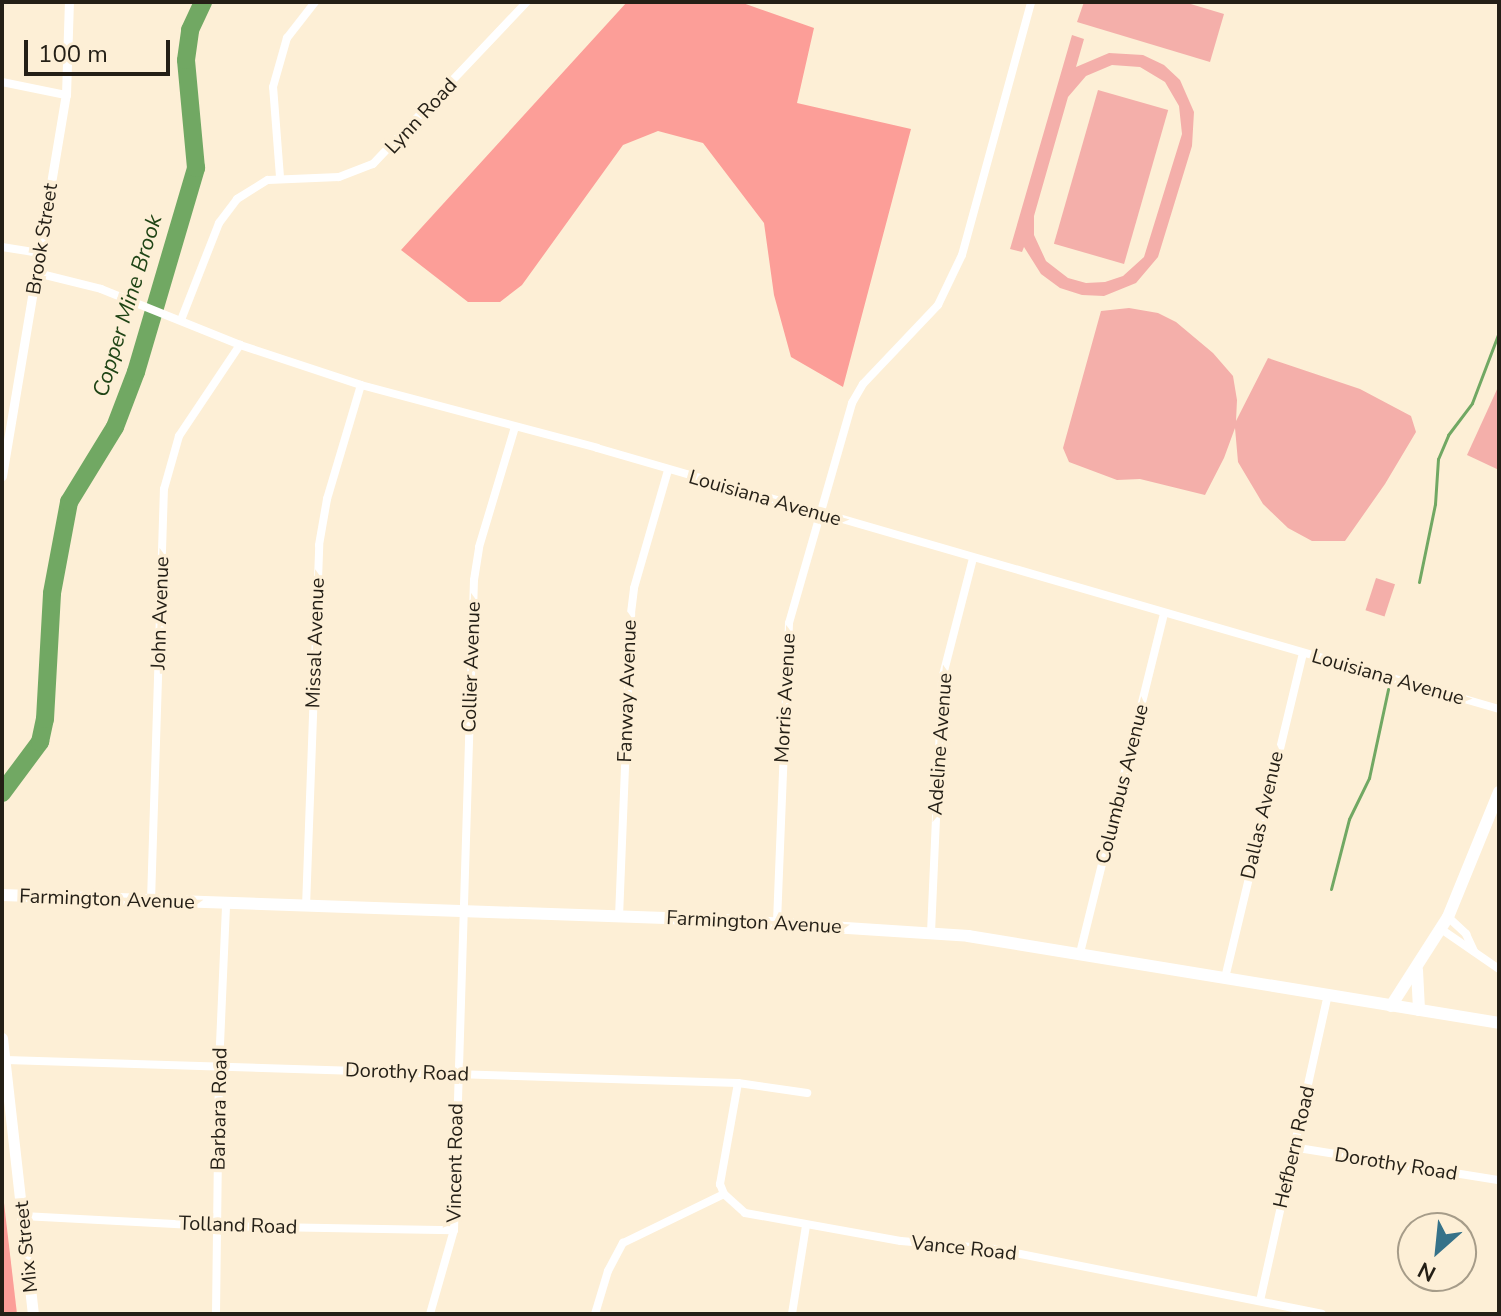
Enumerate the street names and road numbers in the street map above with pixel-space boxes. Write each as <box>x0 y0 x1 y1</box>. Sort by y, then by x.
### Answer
street label: Lynn Road <box>380 73 462 159</box>
street label: Brook Street <box>21 182 63 296</box>
street label: Louisiana Avenue <box>686 465 844 531</box>
street label: John Avenue <box>146 556 174 670</box>
street label: Missal Avenue <box>301 577 329 709</box>
street label: Collier Avenue <box>457 601 485 733</box>
street label: Fanway Avenue <box>613 619 641 763</box>
street label: Morris Avenue <box>770 632 800 764</box>
street label: Louisiana Avenue <box>1309 644 1467 710</box>
street label: Adeline Avenue <box>923 672 957 816</box>
street label: Columbus Avenue <box>1091 702 1153 866</box>
street label: Dallas Avenue <box>1236 749 1288 881</box>
street label: Farmington Avenue <box>19 884 195 914</box>
street label: Farmington Avenue <box>666 905 842 939</box>
street label: Barbara Road <box>206 1047 232 1171</box>
street label: Dorothy Road <box>345 1058 469 1086</box>
street label: Hefbern Road <box>1268 1083 1320 1211</box>
street label: Vincent Road <box>442 1103 468 1223</box>
street label: Dorothy Road <box>1333 1142 1459 1186</box>
street label: Mix Street <box>9 1200 43 1294</box>
street label: Tolland Road <box>178 1211 298 1239</box>
street label: Vance Road <box>910 1231 1018 1265</box>

